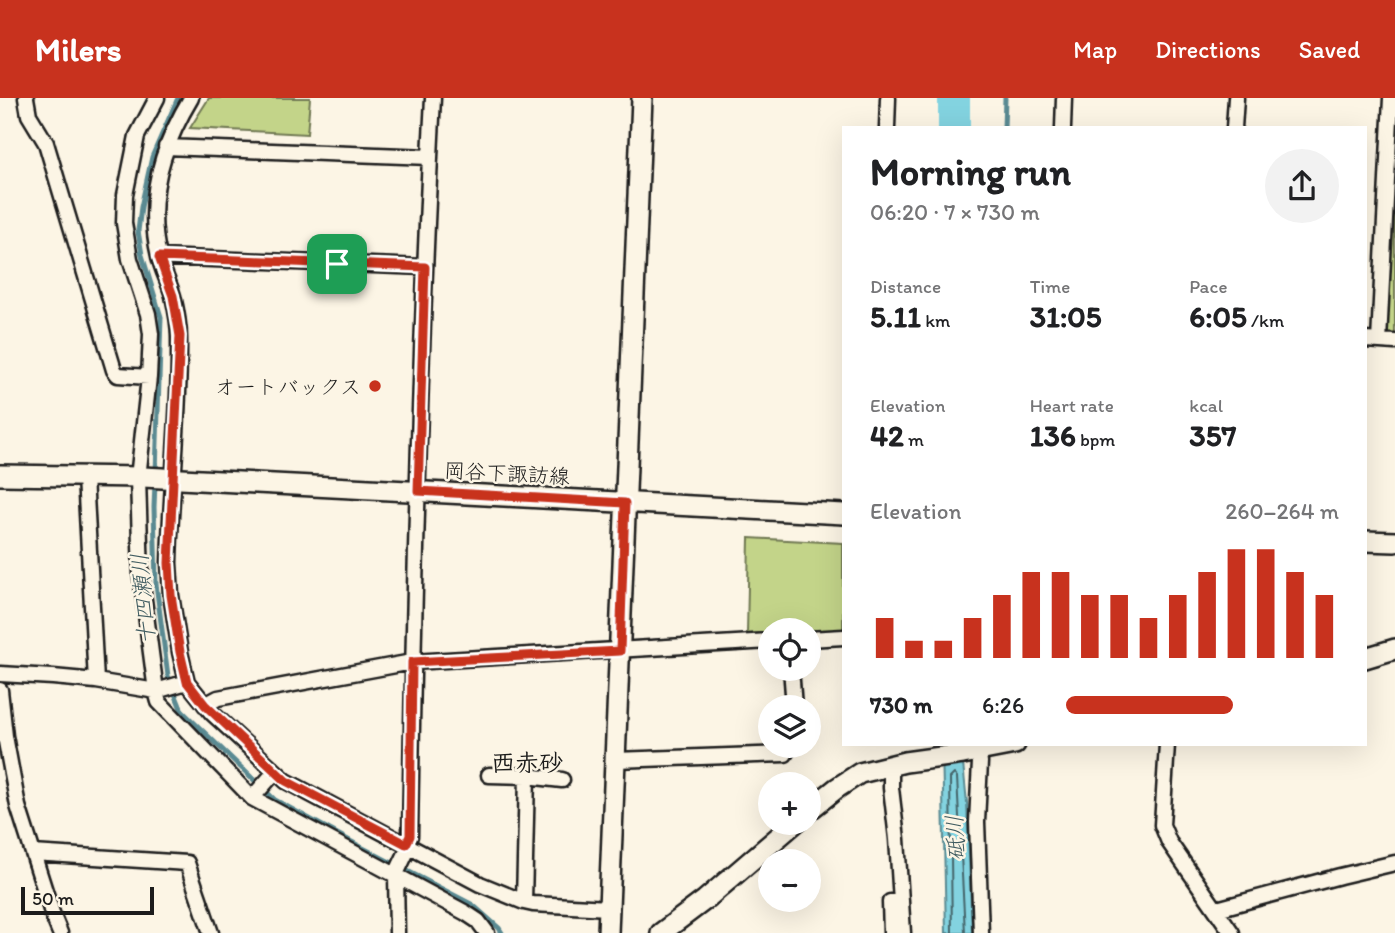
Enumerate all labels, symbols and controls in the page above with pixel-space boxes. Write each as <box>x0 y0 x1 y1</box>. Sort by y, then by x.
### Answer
text: Milers <box>35 30 122 69</box>
text: Map <box>1073 35 1117 64</box>
text: Directions <box>1155 35 1261 64</box>
text: Saved <box>1299 35 1360 64</box>
text: Morning run <box>870 149 1071 195</box>
button: share <box>1265 149 1339 223</box>
text: 06:20 · 7 × 730 m <box>870 198 1040 226</box>
pin <box>307 234 367 294</box>
icon: arrive <box>318 245 356 283</box>
text: Distance <box>870 275 941 298</box>
text: Time <box>1030 275 1070 298</box>
text: Pace <box>1189 275 1227 298</box>
text: 5.11 <box>870 298 921 335</box>
text: 31:05 <box>1030 298 1102 335</box>
text: 6:05 <box>1189 298 1247 335</box>
text: km <box>921 309 950 332</box>
text: /km <box>1247 309 1284 332</box>
place label: オートバックス <box>214 374 361 399</box>
marker: オートバックス <box>367 378 383 394</box>
text: Elevation <box>870 394 946 417</box>
text: Heart rate <box>1030 394 1114 417</box>
text: kcal <box>1189 394 1223 417</box>
text: 42 <box>870 417 904 454</box>
text: 136 <box>1030 417 1076 454</box>
text: 357 <box>1189 417 1236 454</box>
text: m <box>904 428 924 451</box>
text: bpm <box>1076 428 1115 451</box>
street label: 岡谷下諏訪線 <box>443 457 571 489</box>
text: Elevation <box>870 497 961 525</box>
text: 260–264 m <box>1225 497 1339 525</box>
water label: 十四瀬川 <box>125 552 161 646</box>
map controls <box>758 618 821 912</box>
button: locate <box>758 618 821 681</box>
text: 730 m <box>870 691 933 719</box>
text: 6:26 <box>982 691 1024 719</box>
button: layers <box>758 695 821 758</box>
district label: 西赤砂 <box>491 748 563 777</box>
button: + <box>758 772 821 835</box>
water label: 砥川 <box>940 814 970 862</box>
button: − <box>758 849 821 912</box>
scale bar <box>21 884 154 916</box>
text: 50 m <box>32 887 74 910</box>

